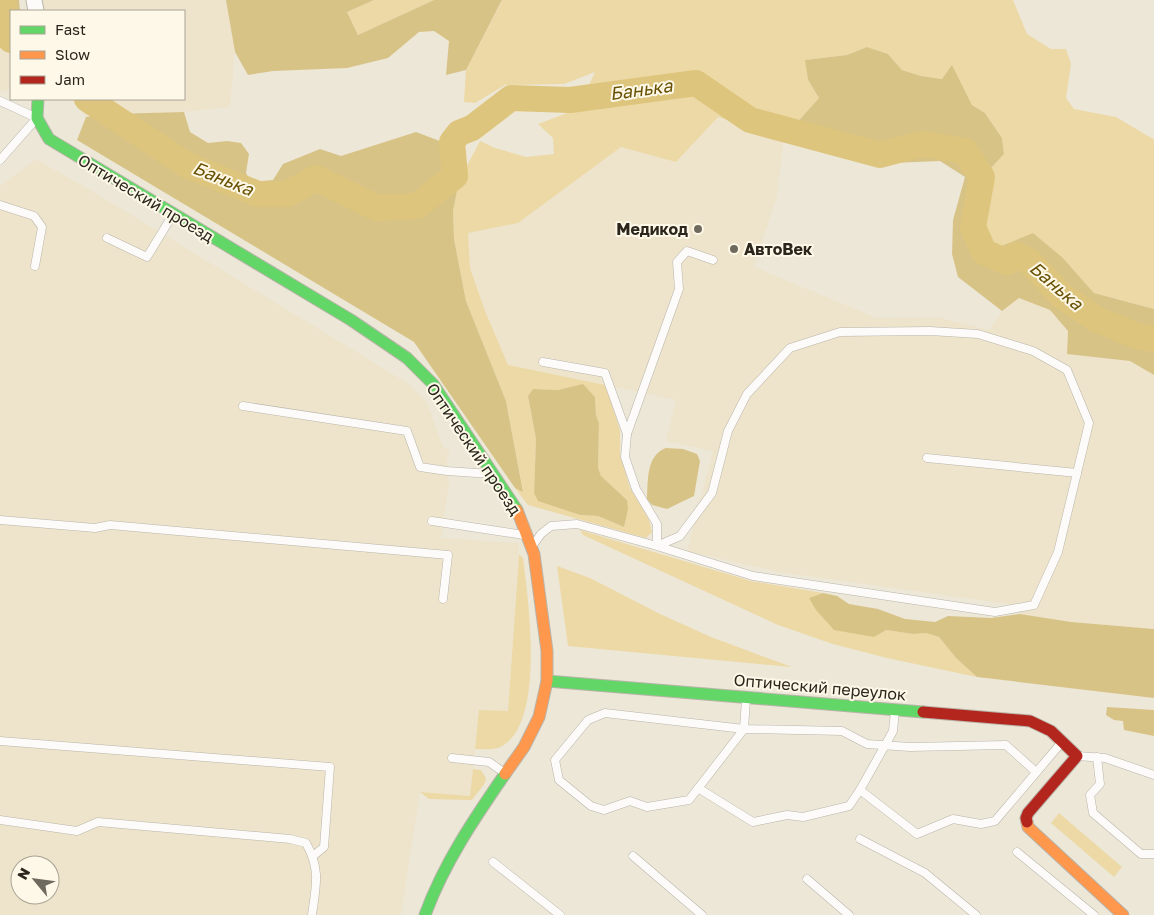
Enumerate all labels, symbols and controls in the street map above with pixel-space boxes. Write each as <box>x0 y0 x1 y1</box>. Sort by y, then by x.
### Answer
legend <box>10 10 185 100</box>
text: Fast <box>55 20 86 38</box>
text: Slow <box>55 45 90 63</box>
text: Jam <box>55 70 85 88</box>
water label: Банька <box>608 74 674 104</box>
street label: Оптический проезд <box>74 150 218 247</box>
water label: Банька <box>190 156 257 200</box>
place label: Медикод <box>616 219 688 239</box>
marker: Медикод <box>692 223 704 235</box>
place label: АвтоВек <box>744 239 813 259</box>
marker: АвтоВек <box>728 243 740 255</box>
water label: Банька <box>1026 256 1088 315</box>
street label: Оптический проезд <box>422 379 526 519</box>
street label: Оптический переулок <box>733 669 907 705</box>
north arrow <box>10 855 60 905</box>
text: N <box>13 865 33 882</box>

